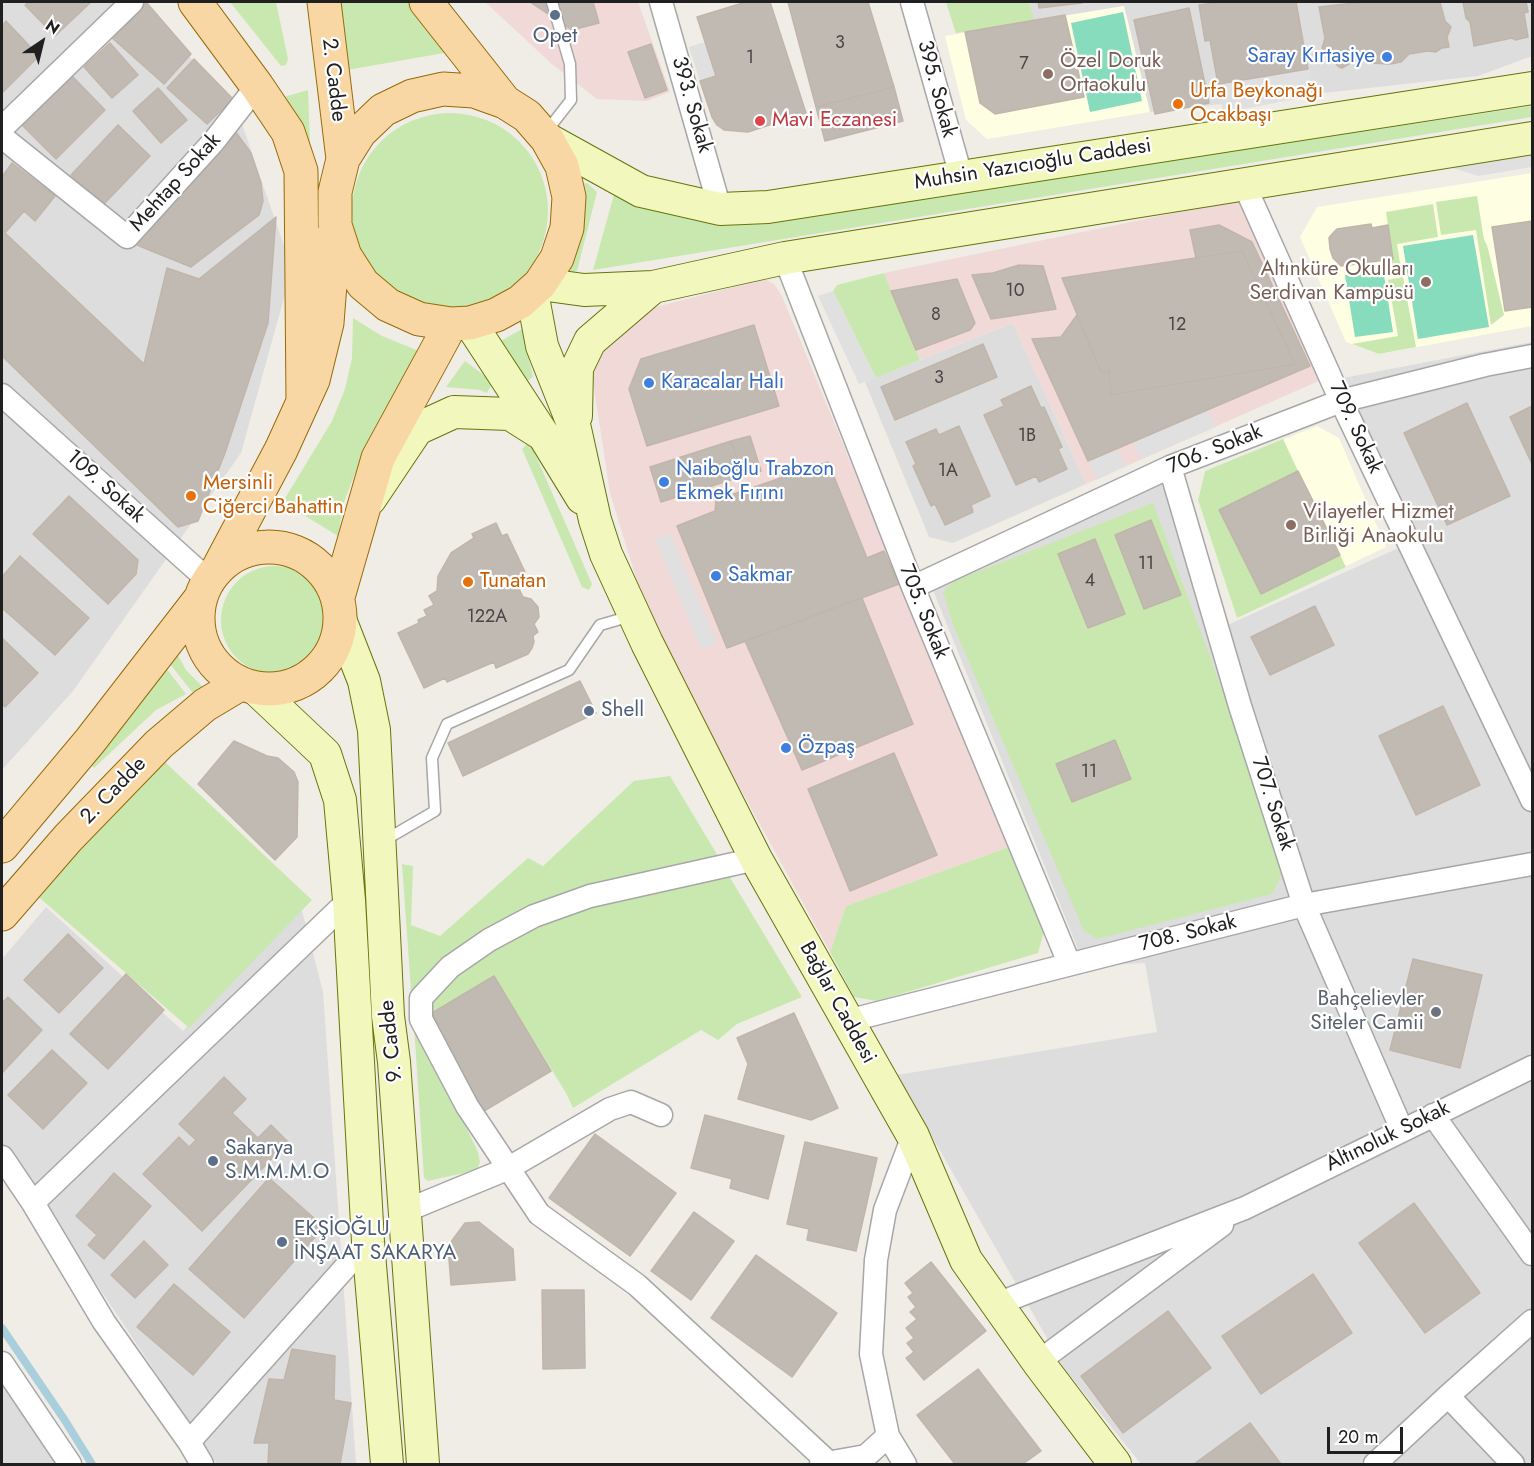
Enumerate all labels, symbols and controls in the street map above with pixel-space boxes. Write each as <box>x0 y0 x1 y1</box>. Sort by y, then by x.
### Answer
marker: Opet <box>548 8 562 22</box>
north arrow <box>12 12 72 72</box>
text: N <box>41 14 64 40</box>
place label: Opet <box>533 24 577 50</box>
house number: 3 <box>835 33 845 55</box>
street label: 2. Cadde <box>315 37 351 123</box>
street label: 395. Sokak <box>911 38 961 140</box>
place label: Saray Kırtasiye <box>1247 44 1375 70</box>
house number: 1 <box>746 48 754 70</box>
place label: Özel Doruk Ortaokulu <box>1060 49 1161 99</box>
marker: Saray Kırtasiye <box>1380 50 1394 64</box>
street label: 393. Sokak <box>665 54 717 156</box>
house number: 7 <box>1019 54 1029 76</box>
marker: Özel Doruk Ortaokulu <box>1041 67 1055 81</box>
place label: Urfa Beykonağı Ocakbaşı <box>1190 79 1323 129</box>
marker: Urfa Beykonağı Ocakbaşı <box>1171 97 1185 111</box>
place label: Mavi Eczanesi <box>772 108 897 134</box>
marker: Mavi Eczanesi <box>753 114 767 128</box>
street label: Mehtap Sokak <box>125 129 227 237</box>
street label: Muhsin Yazıcıoğlu Caddesi <box>913 134 1153 196</box>
place label: Altınküre Okulları Serdivan Kampüsü <box>1250 257 1414 307</box>
marker: Altınküre Okulları Serdivan Kampüsü <box>1419 275 1433 289</box>
house number: 10 <box>1006 281 1024 303</box>
house number: 8 <box>931 305 941 327</box>
house number: 12 <box>1168 315 1186 337</box>
house number: 3 <box>934 368 944 390</box>
place label: Karacalar Halı <box>661 370 784 396</box>
marker: Karacalar Halı <box>642 376 656 390</box>
street label: 709. Sokak <box>1323 378 1387 478</box>
street label: 706. Sokak <box>1164 420 1266 480</box>
house number: 1B <box>1018 426 1036 448</box>
street label: 109. Sokak <box>61 445 149 529</box>
place label: Naiboğlu Trabzon Ekmek Fırını <box>676 457 834 507</box>
house number: 1A <box>938 461 958 483</box>
place label: Mersinli Ciğerci Bahattin <box>203 471 344 521</box>
marker: Naiboğlu Trabzon Ekmek Fırını <box>657 475 671 489</box>
marker: Mersinli Ciğerci Bahattin <box>184 489 198 503</box>
place label: Vilayetler Hizmet Birliği Anaokulu <box>1303 500 1453 550</box>
marker: Vilayetler Hizmet Birliği Anaokulu <box>1284 518 1298 532</box>
house number: 11 <box>1138 554 1154 576</box>
street label: 705. Sokak <box>893 561 953 663</box>
place label: Sakmar <box>728 563 793 589</box>
place label: Tunatan <box>480 569 546 595</box>
marker: Sakmar <box>709 569 723 583</box>
house number: 4 <box>1085 571 1095 593</box>
marker: Tunatan <box>461 575 475 589</box>
house number: 122A <box>467 607 507 629</box>
place label: Shell <box>601 698 644 724</box>
marker: Shell <box>582 704 596 718</box>
place label: Özpaş <box>798 735 855 761</box>
marker: Özpaş <box>779 741 793 755</box>
street label: 2. Cadde <box>76 752 152 830</box>
street label: 707. Sokak <box>1245 754 1299 854</box>
house number: 11 <box>1081 762 1097 784</box>
street label: 708. Sokak <box>1137 910 1239 958</box>
street label: Bağlar Caddesi <box>793 938 881 1068</box>
place label: Bahçelievler Siteler Camii <box>1310 987 1424 1037</box>
street label: 9. Cadde <box>375 999 409 1083</box>
marker: Bahçelievler Siteler Camii <box>1429 1005 1443 1019</box>
street label: Altınoluk Sokak <box>1322 1096 1454 1178</box>
place label: Sakarya S.M.M.M.O <box>225 1136 329 1186</box>
marker: Sakarya S.M.M.M.O <box>206 1154 220 1168</box>
place label: EKŞİOĞLU İNŞAAT SAKARYA <box>294 1217 456 1267</box>
marker: EKŞİOĞLU İNŞAAT SAKARYA <box>275 1235 289 1249</box>
scale bar <box>1330 1415 1406 1453</box>
text: 20 m <box>1338 1424 1378 1450</box>

